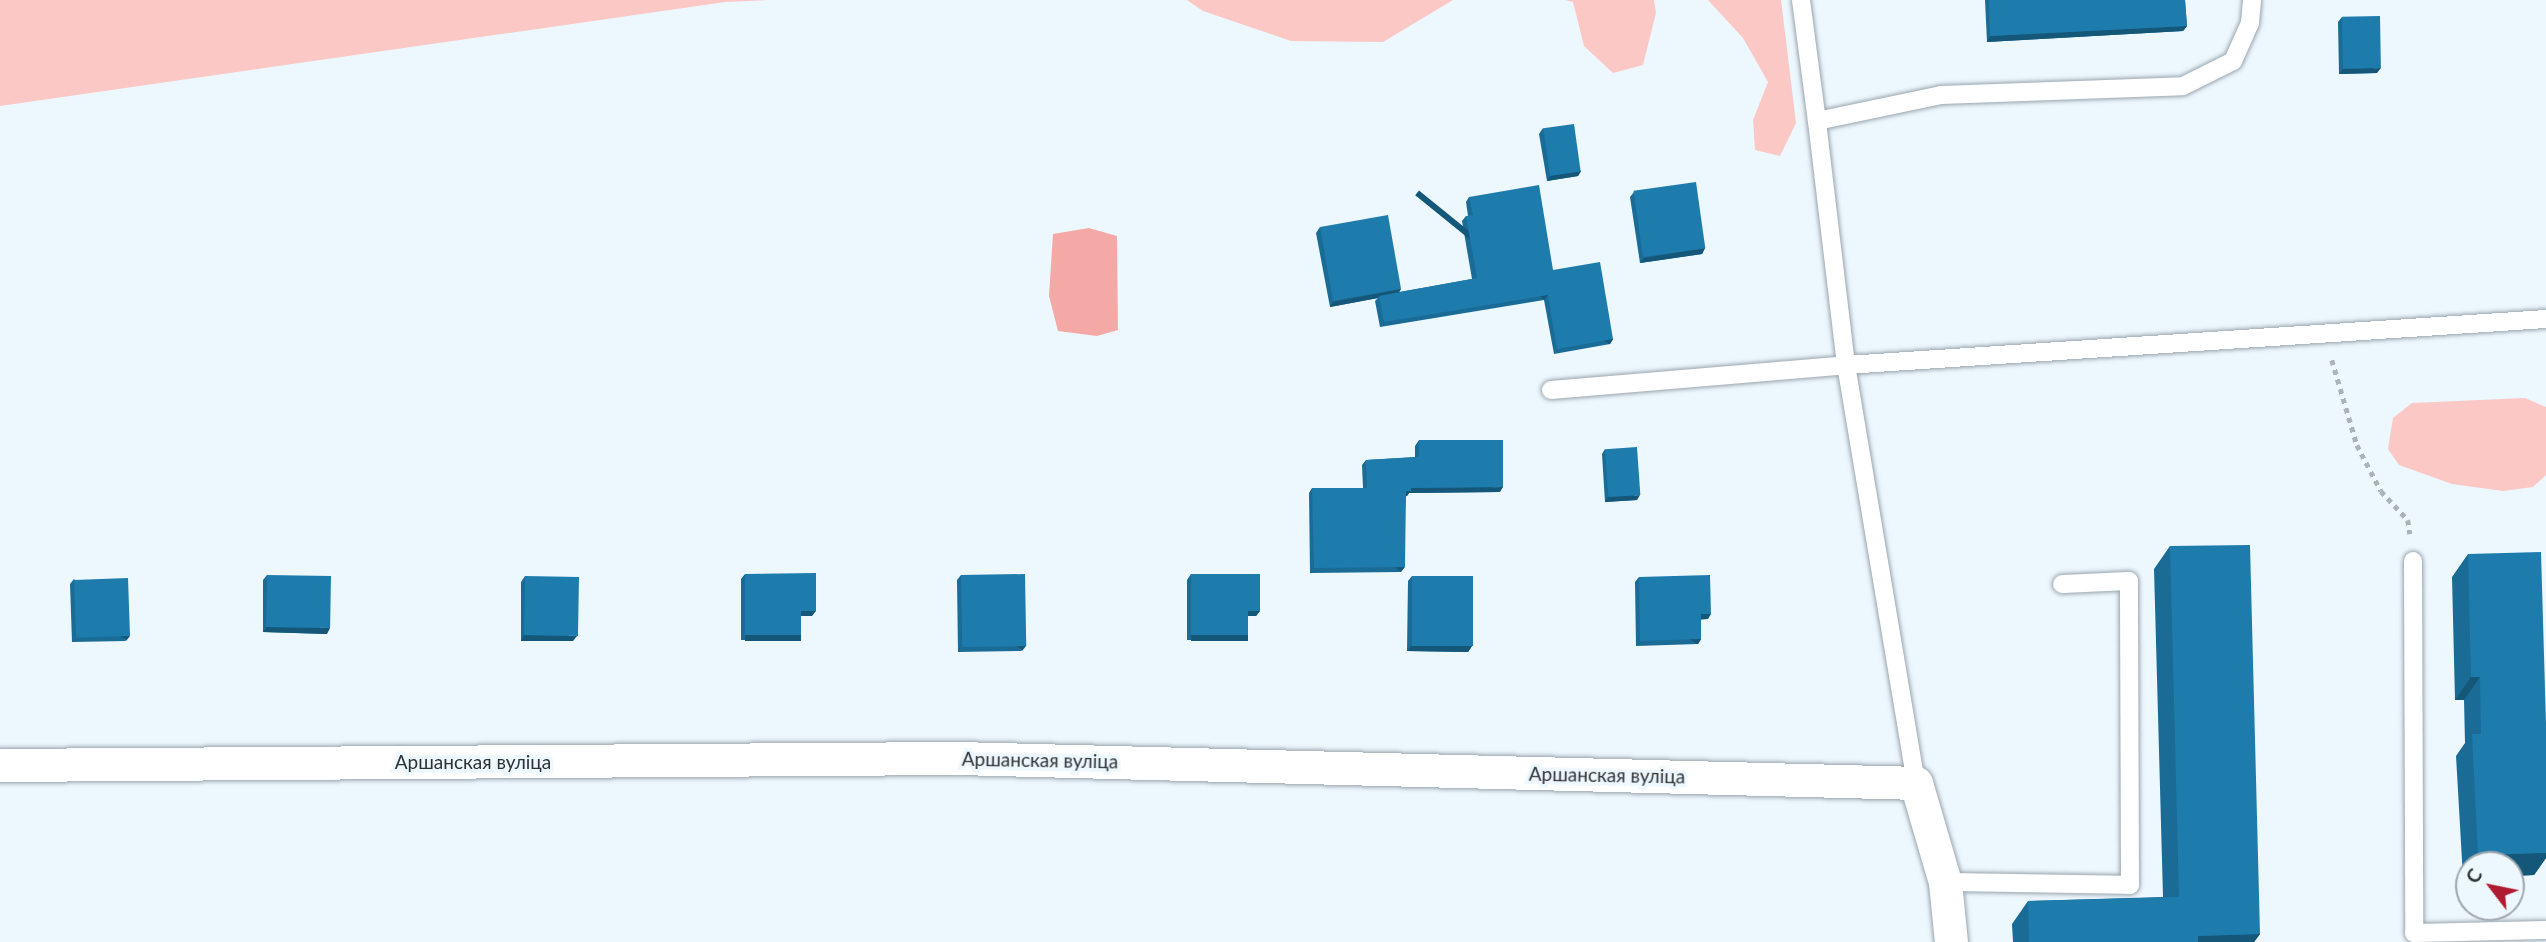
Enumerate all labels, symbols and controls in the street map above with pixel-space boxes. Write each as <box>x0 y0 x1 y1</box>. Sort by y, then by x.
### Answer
street label: Аршанская вуліца <box>962 747 1118 773</box>
street label: Аршанская вуліца <box>395 751 551 773</box>
street label: Аршанская вуліца <box>1529 762 1685 788</box>
north arrow <box>2455 851 2525 921</box>
text: С <box>2460 864 2487 887</box>

